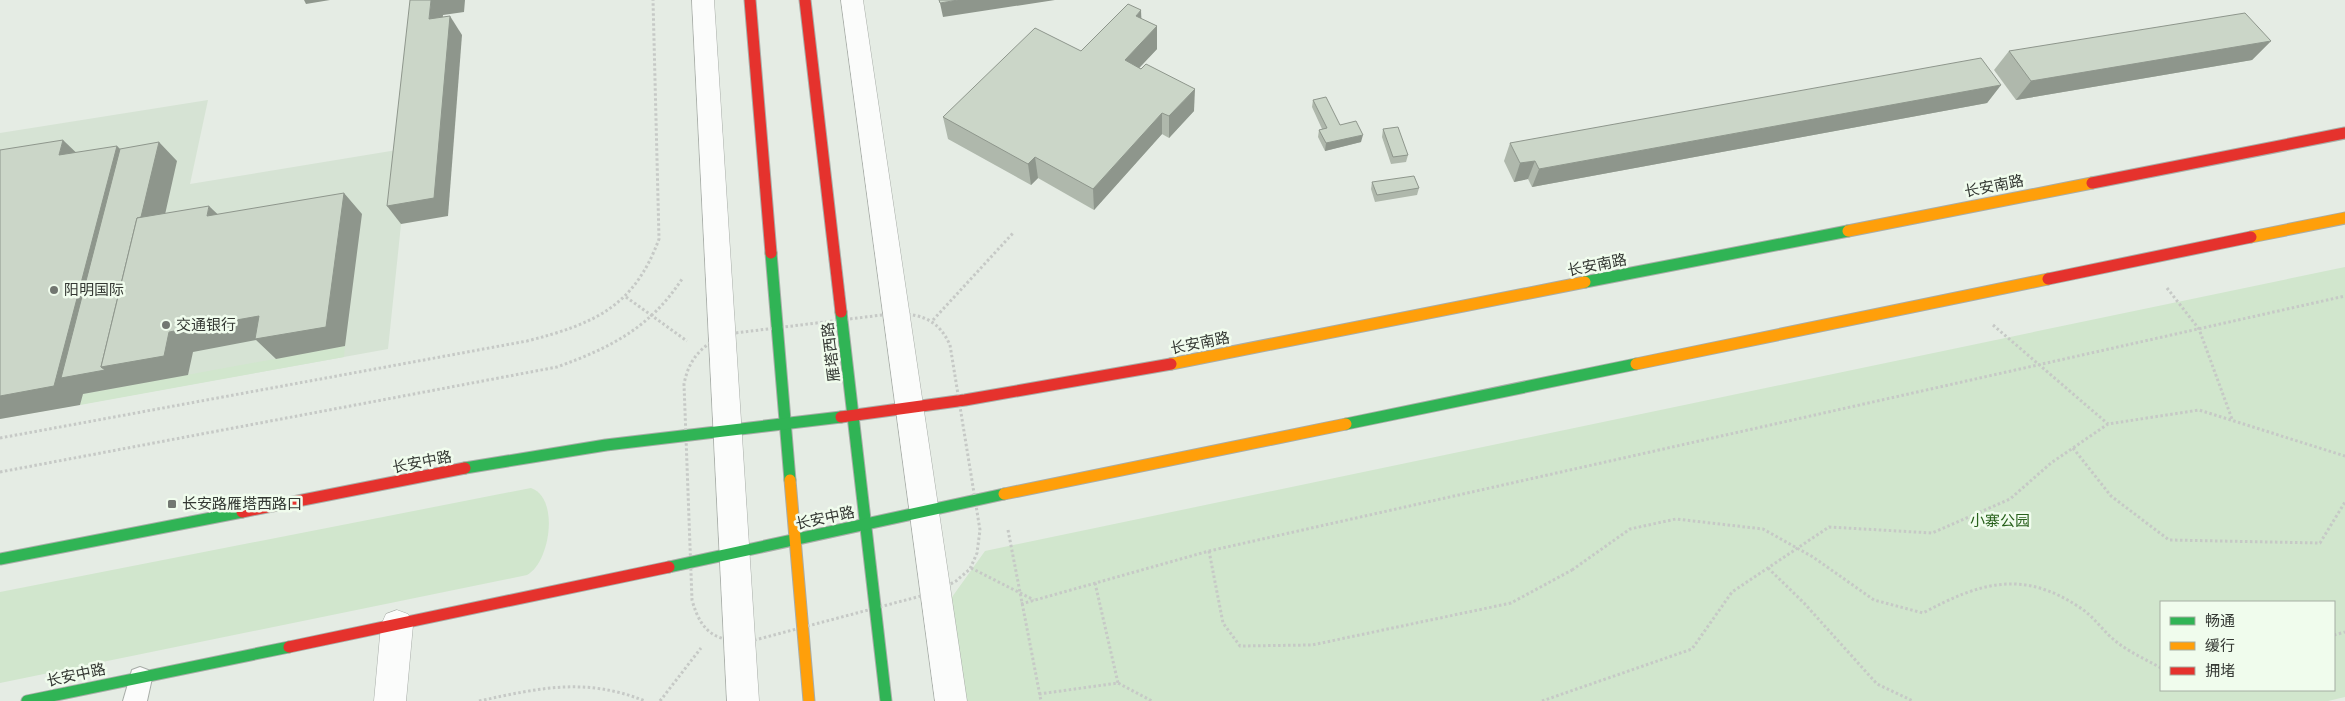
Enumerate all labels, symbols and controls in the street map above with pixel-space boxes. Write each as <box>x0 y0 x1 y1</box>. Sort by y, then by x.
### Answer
street label: 长安南路 <box>1963 170 2025 201</box>
street label: 长安南路 <box>1566 249 1628 280</box>
place label: 阳明国际 <box>64 280 124 299</box>
marker: 阳明国际 <box>48 284 60 296</box>
place label: 交通银行 <box>176 315 236 334</box>
marker: 交通银行 <box>160 319 172 331</box>
street label: 雁塔西路 <box>817 321 844 383</box>
street label: 长安南路 <box>1169 327 1231 358</box>
street label: 长安中路 <box>391 446 453 477</box>
place label: 长安路雁塔西路口 <box>182 494 302 513</box>
marker: 长安路雁塔西路口 <box>166 498 178 510</box>
street label: 长安中路 <box>794 502 856 533</box>
park label: 小寨公园 <box>1970 511 2030 530</box>
legend <box>2160 601 2335 691</box>
text: 畅通 <box>2205 611 2235 630</box>
text: 缓行 <box>2205 636 2235 655</box>
street label: 长安中路 <box>45 659 107 690</box>
text: 拥堵 <box>2205 661 2235 680</box>

